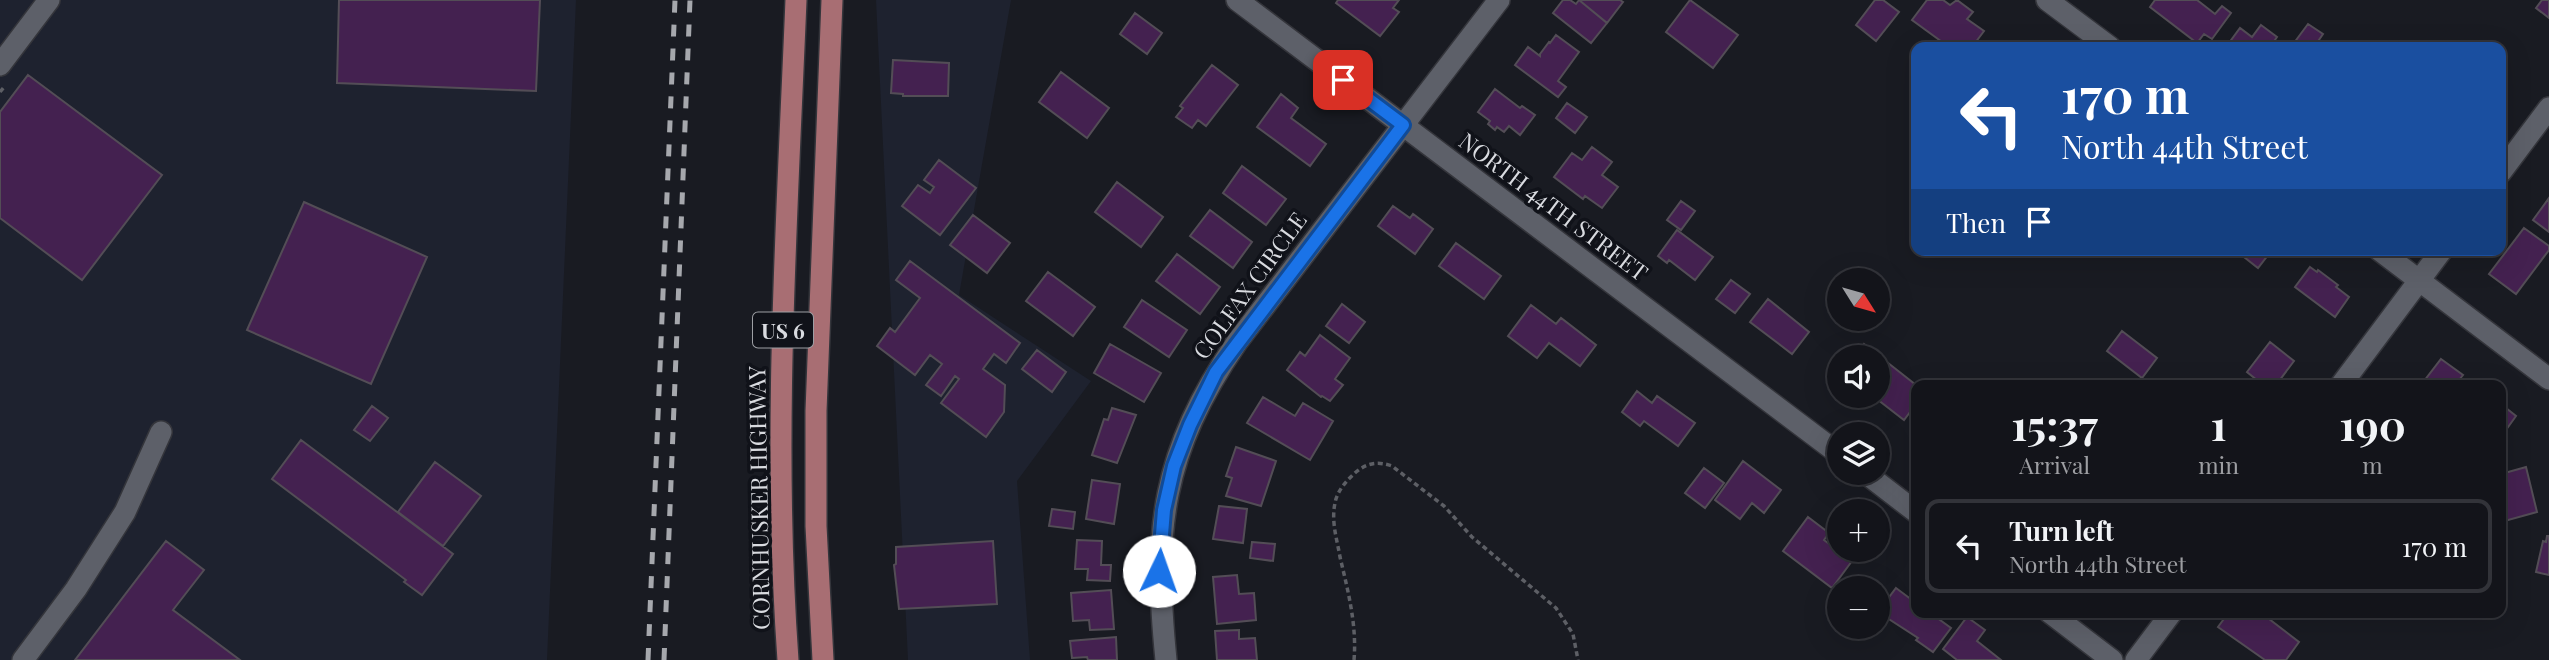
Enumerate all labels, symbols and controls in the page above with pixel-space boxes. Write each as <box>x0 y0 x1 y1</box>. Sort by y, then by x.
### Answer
pin <box>1313 50 1373 110</box>
icon: arrive <box>1324 61 1362 99</box>
text: 170 m <box>2061 61 2189 126</box>
icon: left <box>1946 70 2037 161</box>
text: North 44th Street <box>2061 124 2308 167</box>
street label: NORTH 44TH STREET <box>1453 125 1655 287</box>
icon: arrive <box>2020 203 2058 241</box>
street label: COLFAX CIRCLE <box>1185 205 1313 365</box>
text: Then <box>1946 205 2006 240</box>
north arrow <box>1827 268 1890 331</box>
map controls <box>1827 268 1890 639</box>
road number: US 6 <box>753 312 813 348</box>
button: sound <box>1827 345 1890 408</box>
street label: CORNHUSKER HIGHWAY <box>740 365 776 630</box>
text: 15:37 <box>2011 396 2098 452</box>
text: 1 <box>2211 396 2227 452</box>
text: 190 <box>2339 396 2406 452</box>
button: layers <box>1827 422 1890 485</box>
text: Arrival <box>2019 449 2090 480</box>
text: min <box>2198 449 2239 480</box>
text: m <box>2362 449 2383 480</box>
button: + <box>1827 499 1890 562</box>
text: Turn left <box>2009 513 2114 548</box>
icon: left <box>1950 527 1988 565</box>
text: 170 m <box>2402 529 2467 564</box>
position arrow <box>1122 534 1196 608</box>
text: North 44th Street <box>2009 548 2186 579</box>
button: − <box>1827 576 1890 639</box>

